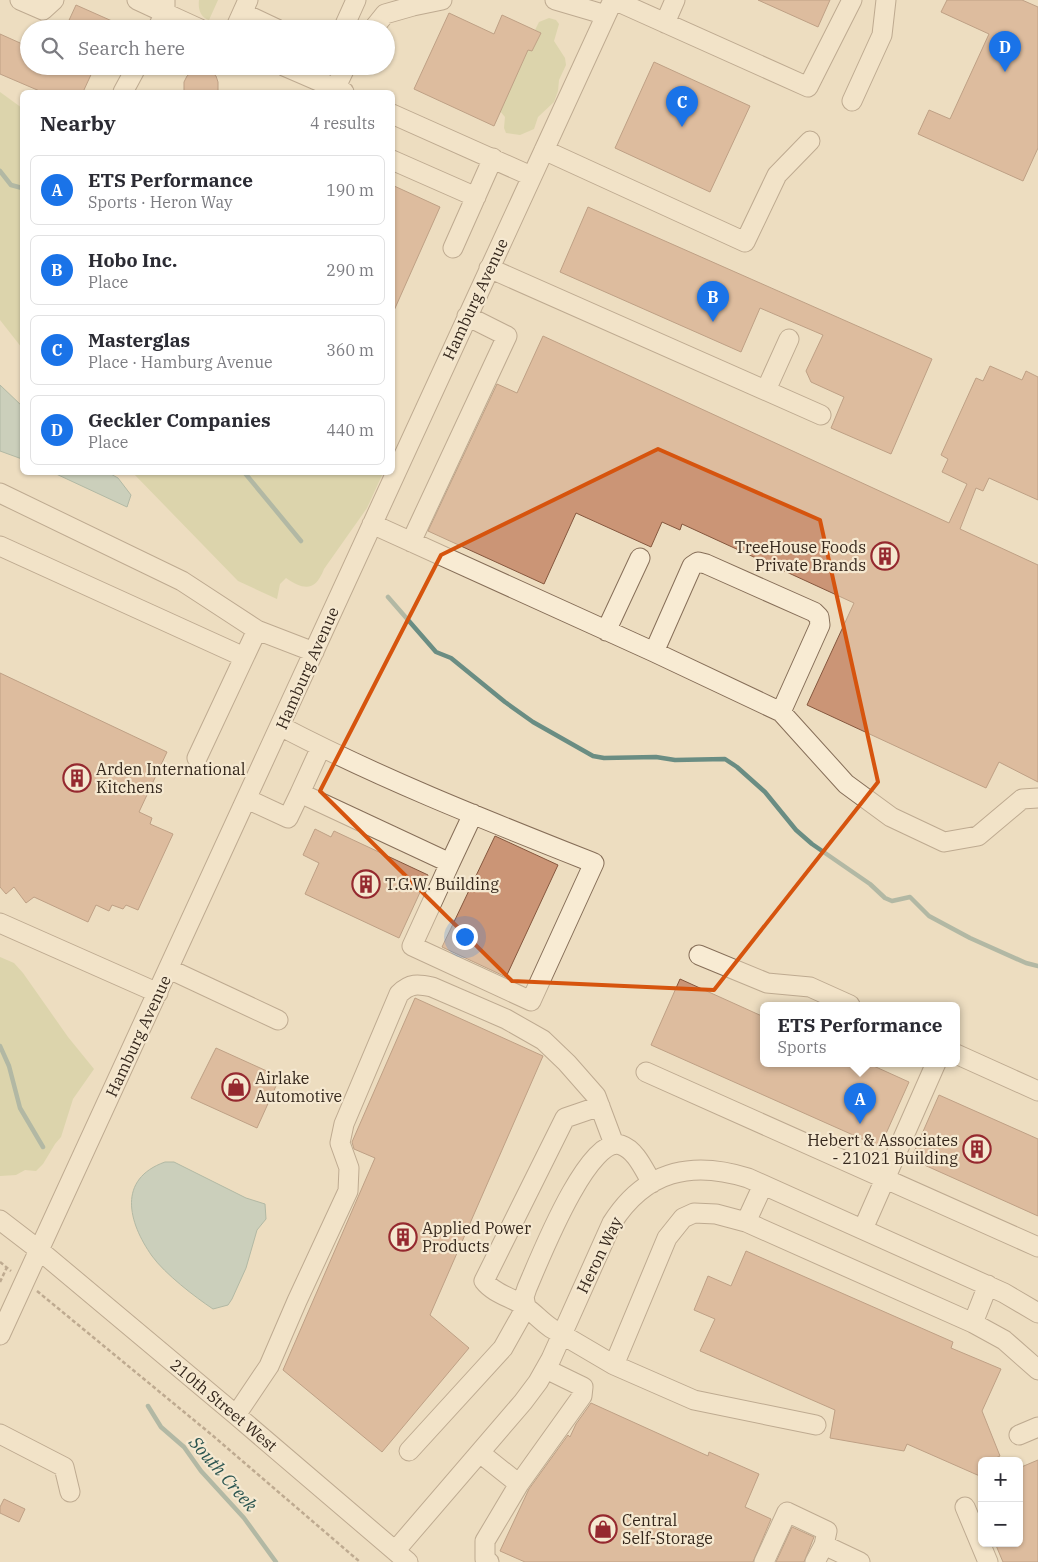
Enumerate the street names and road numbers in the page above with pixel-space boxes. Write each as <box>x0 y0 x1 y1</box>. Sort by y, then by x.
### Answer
street label: Hamburg Avenue <box>438 235 512 363</box>
street label: Hamburg Avenue <box>271 604 343 732</box>
street label: Hamburg Avenue <box>101 972 175 1100</box>
street label: Heron Way <box>572 1213 626 1297</box>
street label: 210th Street West <box>166 1354 282 1456</box>

